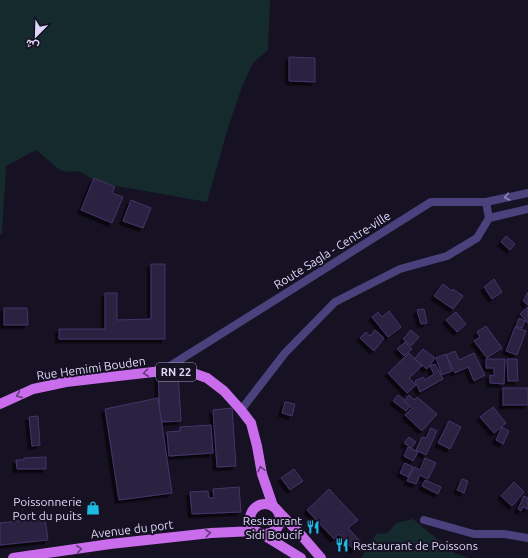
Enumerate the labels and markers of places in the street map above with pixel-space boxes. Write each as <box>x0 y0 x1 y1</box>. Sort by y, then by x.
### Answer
place label: Poissonnerie Port du puits <box>13 495 82 522</box>
shop icon: Poissonnerie Port du puits <box>85 500 101 516</box>
place label: Restaurant Sidi Boucif <box>243 514 302 541</box>
restaurant icon: Restaurant Sidi Boucif <box>305 519 321 535</box>
restaurant icon: Restaurant de Poissons <box>334 537 350 553</box>
place label: Restaurant de Poissons <box>353 539 478 552</box>

